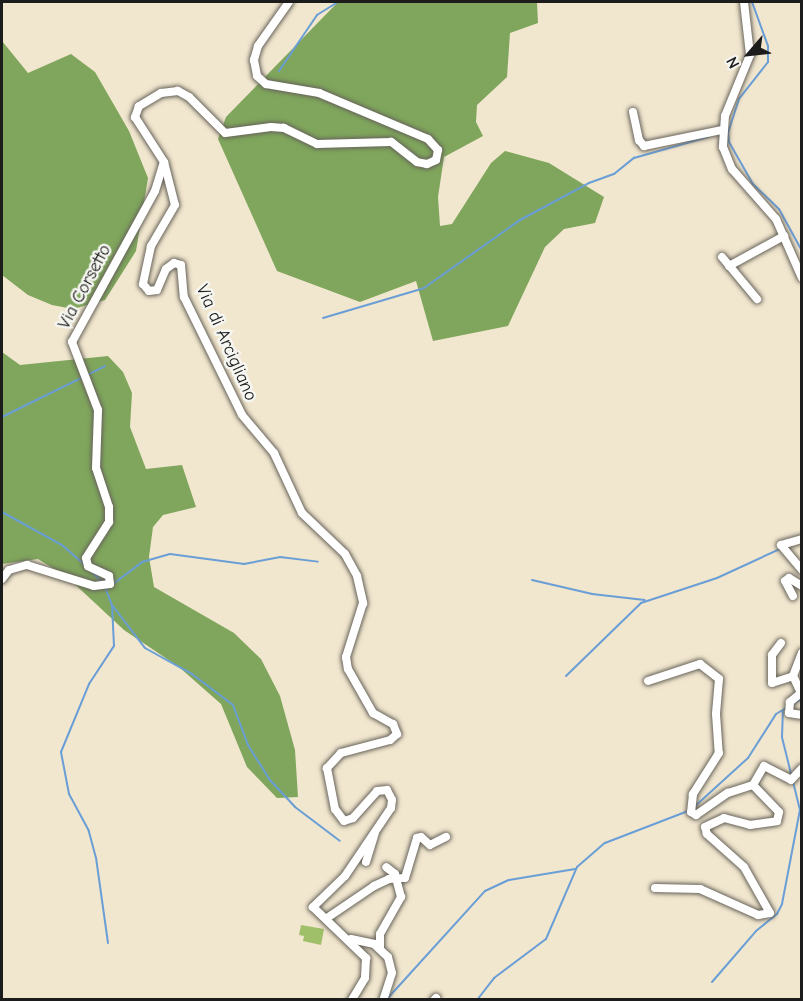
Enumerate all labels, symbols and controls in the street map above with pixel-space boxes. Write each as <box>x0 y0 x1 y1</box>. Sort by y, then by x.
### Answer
north arrow <box>719 24 779 84</box>
text: N <box>723 54 744 71</box>
street label: Via Corsetto <box>54 241 116 333</box>
street label: Via di Arcigliano <box>191 282 261 404</box>

